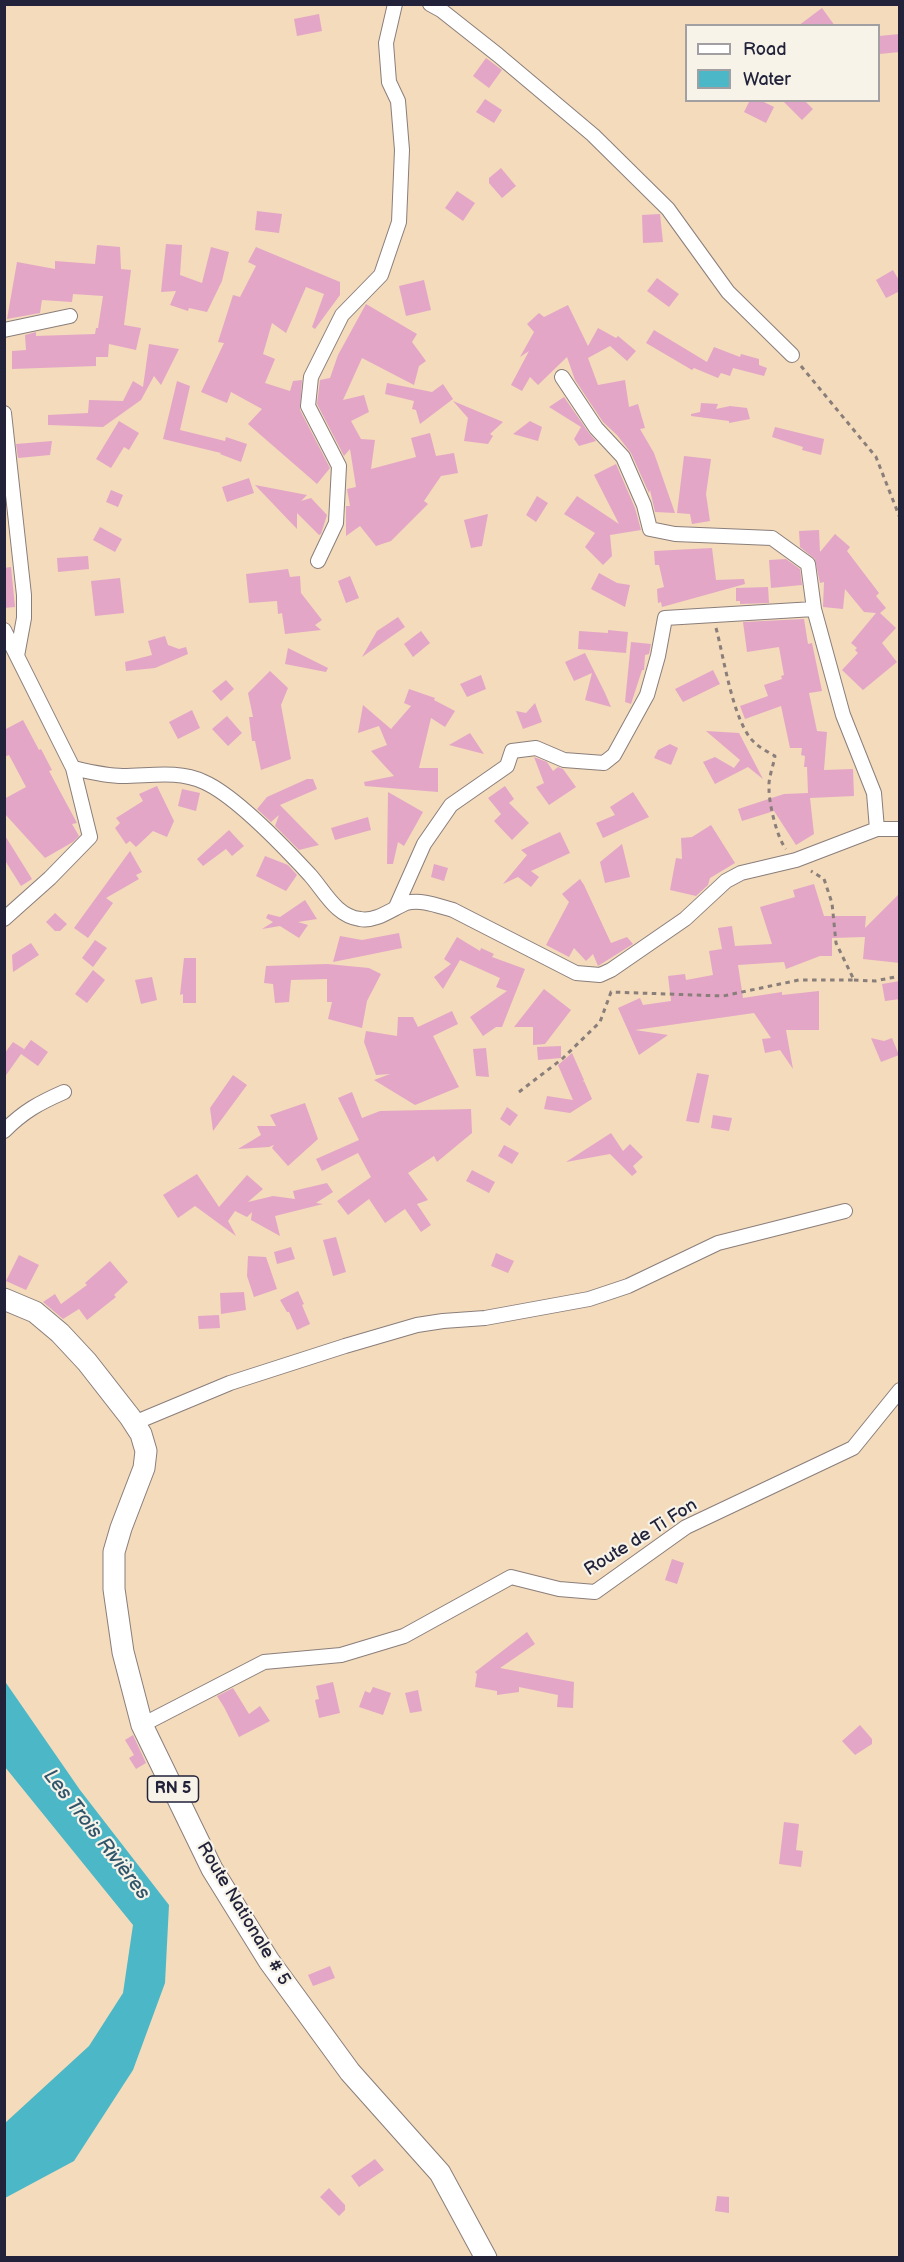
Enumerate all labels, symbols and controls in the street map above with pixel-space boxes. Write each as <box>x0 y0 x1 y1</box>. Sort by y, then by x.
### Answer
legend <box>685 24 880 102</box>
text: Road <box>743 39 787 60</box>
text: Water <box>743 69 791 90</box>
street label: Route de Ti Fon <box>581 1495 701 1581</box>
water label: Les Trois Rivières <box>38 1765 154 1905</box>
road number: RN 5 <box>148 1776 198 1802</box>
street label: Route Nationale # 5 <box>192 1838 294 1990</box>

